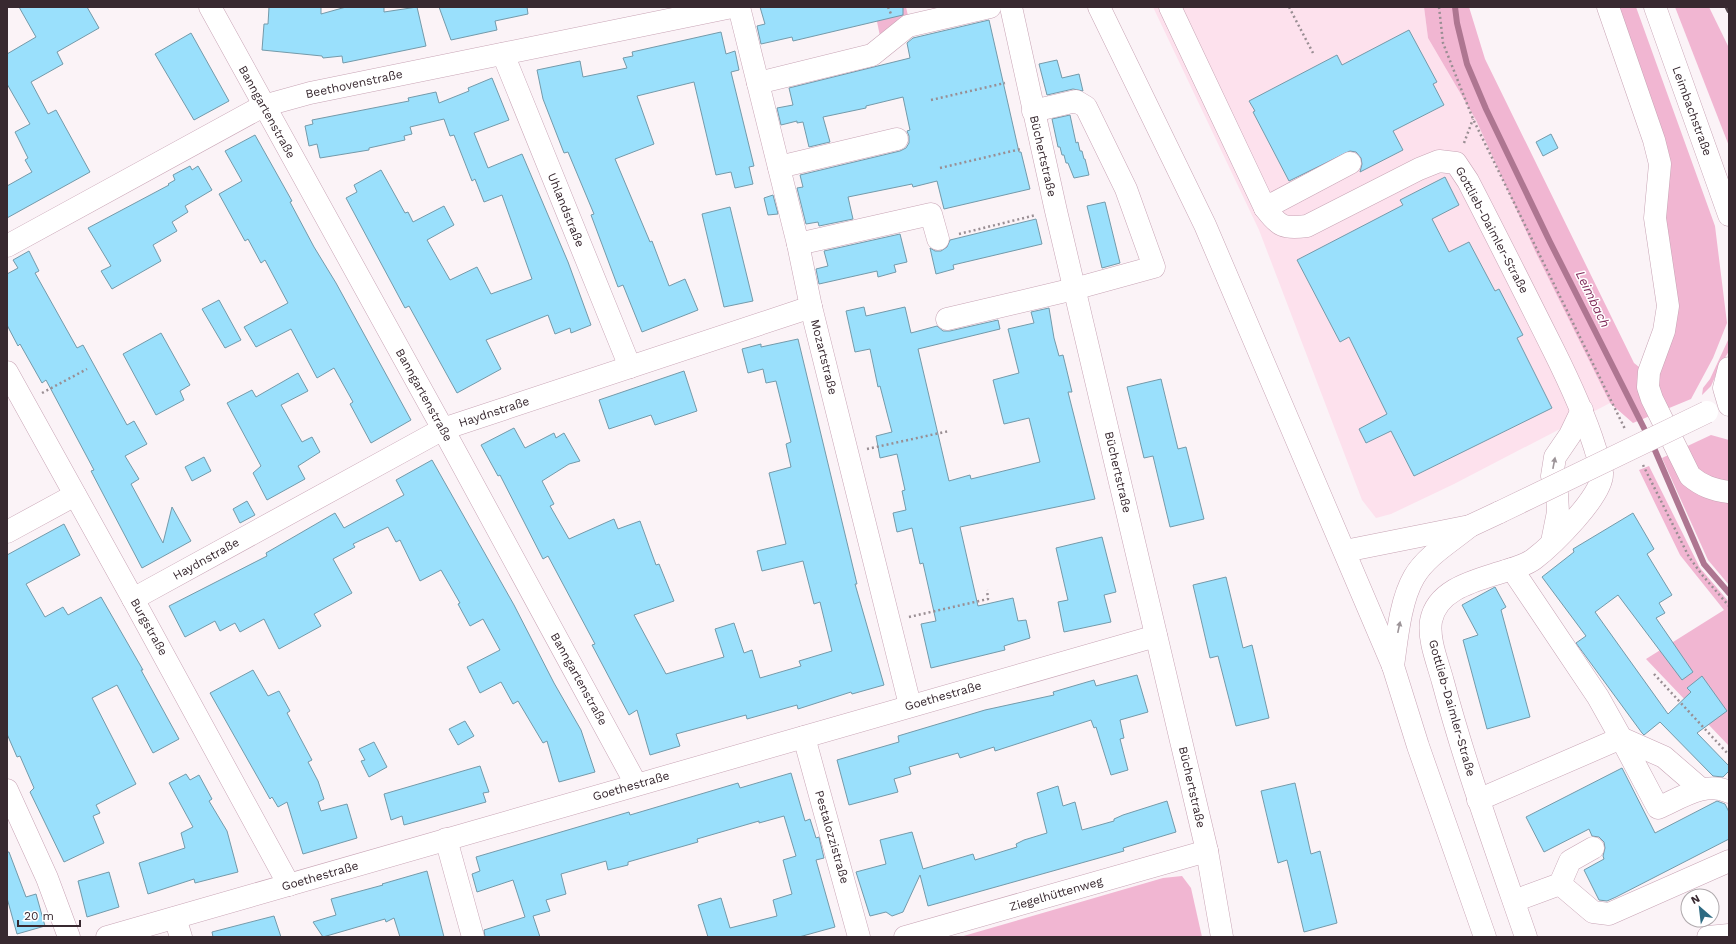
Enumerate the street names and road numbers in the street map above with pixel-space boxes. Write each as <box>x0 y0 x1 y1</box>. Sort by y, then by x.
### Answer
street label: Banngartenstraße <box>236 63 298 161</box>
street label: Leimbachstraße <box>1669 64 1715 158</box>
street label: Beethovenstraße <box>304 67 404 101</box>
street label: Büchertstraße <box>1027 114 1059 198</box>
street label: Gottlieb-Daimler-Straße <box>1453 164 1531 296</box>
street label: Uhlandstraße <box>545 171 587 249</box>
street label: Mozartstraße <box>808 318 840 396</box>
street label: Banngartenstraße <box>393 346 455 444</box>
street label: Haydnstraße <box>457 394 531 430</box>
street label: Büchertstraße <box>1102 430 1134 514</box>
street label: Haydnstraße <box>170 535 242 583</box>
street label: Burgstraße <box>128 596 171 658</box>
street label: Banngartenstraße <box>548 630 610 728</box>
street label: Gottlieb-Daimler-Straße <box>1426 638 1478 778</box>
street label: Goethestraße <box>903 678 983 714</box>
street label: Büchertstraße <box>1176 745 1208 829</box>
street label: Goethestraße <box>591 768 671 804</box>
street label: Pestalozzistraße <box>812 789 852 885</box>
street label: Goethestraße <box>280 858 360 894</box>
street label: Ziegelhüttenweg <box>1008 874 1105 914</box>

